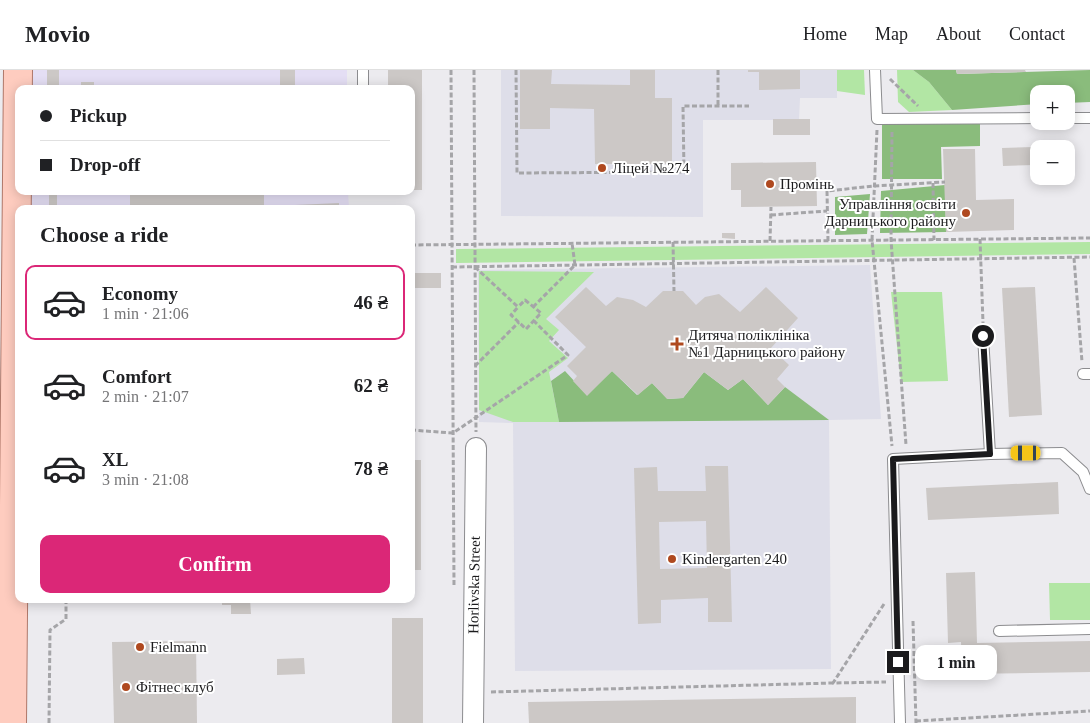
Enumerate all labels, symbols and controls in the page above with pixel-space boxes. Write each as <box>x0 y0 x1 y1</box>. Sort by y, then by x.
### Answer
text: Movio <box>25 21 90 47</box>
text: Home <box>803 24 847 44</box>
text: Map <box>875 24 908 44</box>
text: About <box>936 24 981 44</box>
text: Contact <box>1009 24 1065 44</box>
map controls <box>1030 85 1075 185</box>
button: + <box>1030 85 1075 130</box>
text: Pickup <box>70 105 127 126</box>
button: − <box>1030 140 1075 185</box>
text: Drop-off <box>70 154 140 175</box>
place label: Ліцей №274 <box>612 160 690 176</box>
marker: Ліцей №274 <box>596 162 608 174</box>
place label: Промінь <box>780 176 834 192</box>
marker: Промінь <box>764 178 776 190</box>
place label: Управління освіти Дарницького району <box>824 196 956 229</box>
marker: Управління освіти Дарницького району <box>960 207 972 219</box>
text: Choose a ride <box>40 222 168 247</box>
icon: car <box>42 280 87 325</box>
text: Economy <box>102 283 178 304</box>
text: 46 ₴ <box>354 292 388 313</box>
text: 1 min · 21:06 <box>102 305 189 322</box>
route start <box>972 325 994 347</box>
place label: Дитяча поліклініка №1 Дарницького району <box>688 327 846 360</box>
marker: Дитяча поліклініка №1 Дарницького району <box>670 337 684 351</box>
icon: car <box>42 363 87 408</box>
text: Comfort <box>102 366 172 387</box>
text: 62 ₴ <box>354 375 388 396</box>
text: 2 min · 21:07 <box>102 388 189 405</box>
icon: car <box>42 446 87 491</box>
car <box>1011 446 1041 461</box>
text: XL <box>102 449 128 470</box>
text: 78 ₴ <box>354 458 388 479</box>
text: 3 min · 21:08 <box>102 471 189 488</box>
button: Confirm <box>40 535 390 593</box>
street label: Horlivska Street <box>465 535 483 634</box>
place label: Kindergarten 240 <box>682 551 787 567</box>
marker: Kindergarten 240 <box>666 553 678 565</box>
place label: Fielmann <box>150 639 207 655</box>
marker: Fielmann <box>134 641 146 653</box>
callout: 1 min <box>916 644 998 680</box>
route end <box>887 651 909 673</box>
text: 1 min <box>937 654 975 671</box>
place label: Фітнес клуб <box>136 679 214 695</box>
marker: Фітнес клуб <box>120 681 132 693</box>

